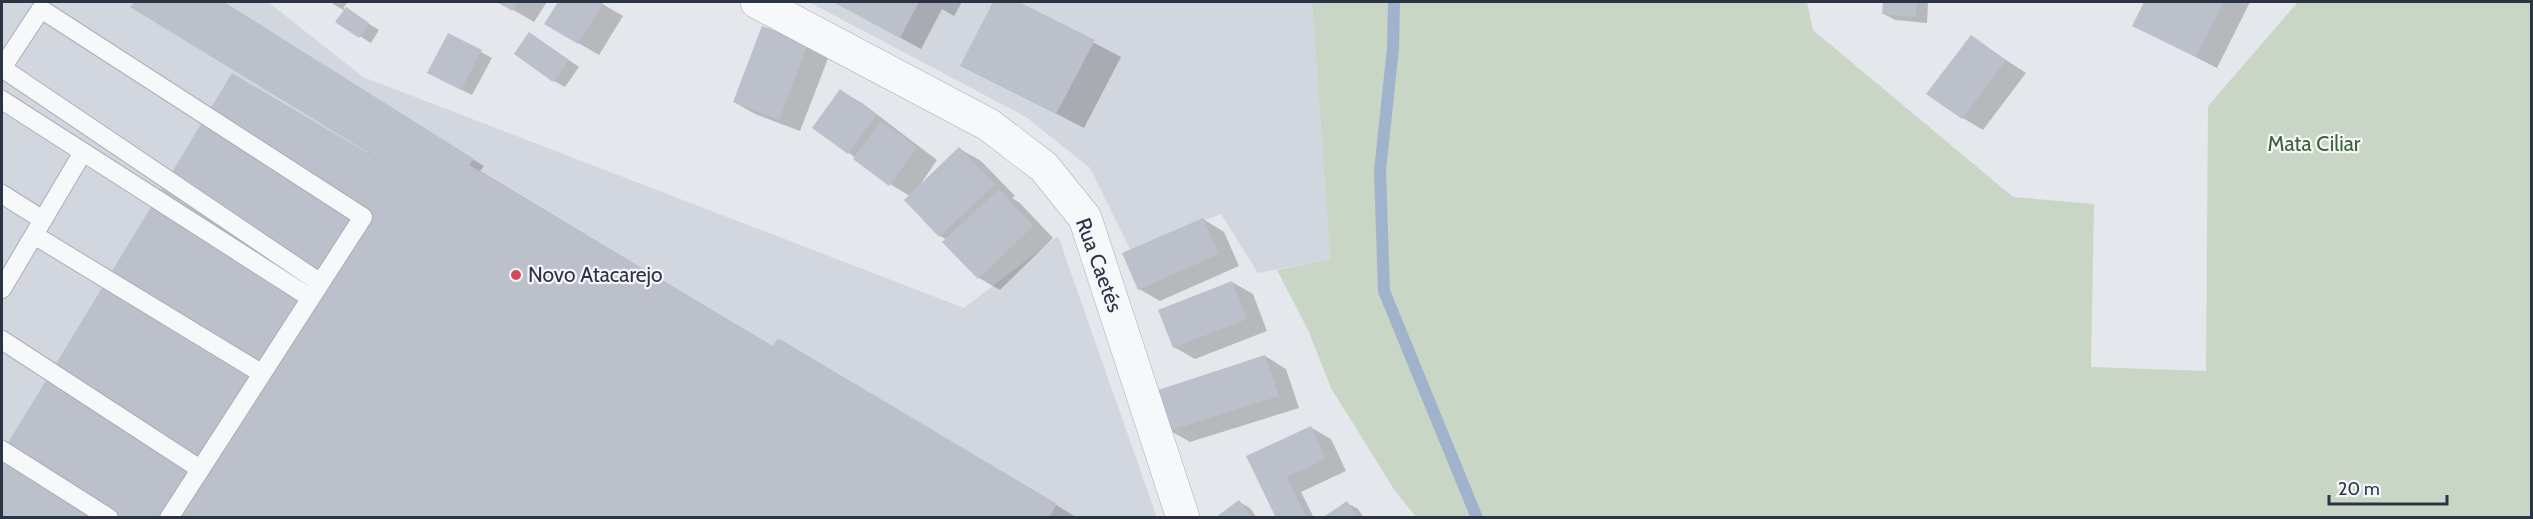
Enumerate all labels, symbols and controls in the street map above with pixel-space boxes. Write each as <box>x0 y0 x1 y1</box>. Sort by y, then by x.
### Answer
park label: Mata Ciliar <box>2268 131 2361 156</box>
street label: Rua Caetés <box>1071 214 1128 316</box>
place label: Novo Atacarejo <box>528 262 663 288</box>
marker: Novo Atacarejo <box>509 268 523 282</box>
scale bar <box>2329 468 2448 506</box>
text: 20 m <box>2338 478 2380 500</box>

